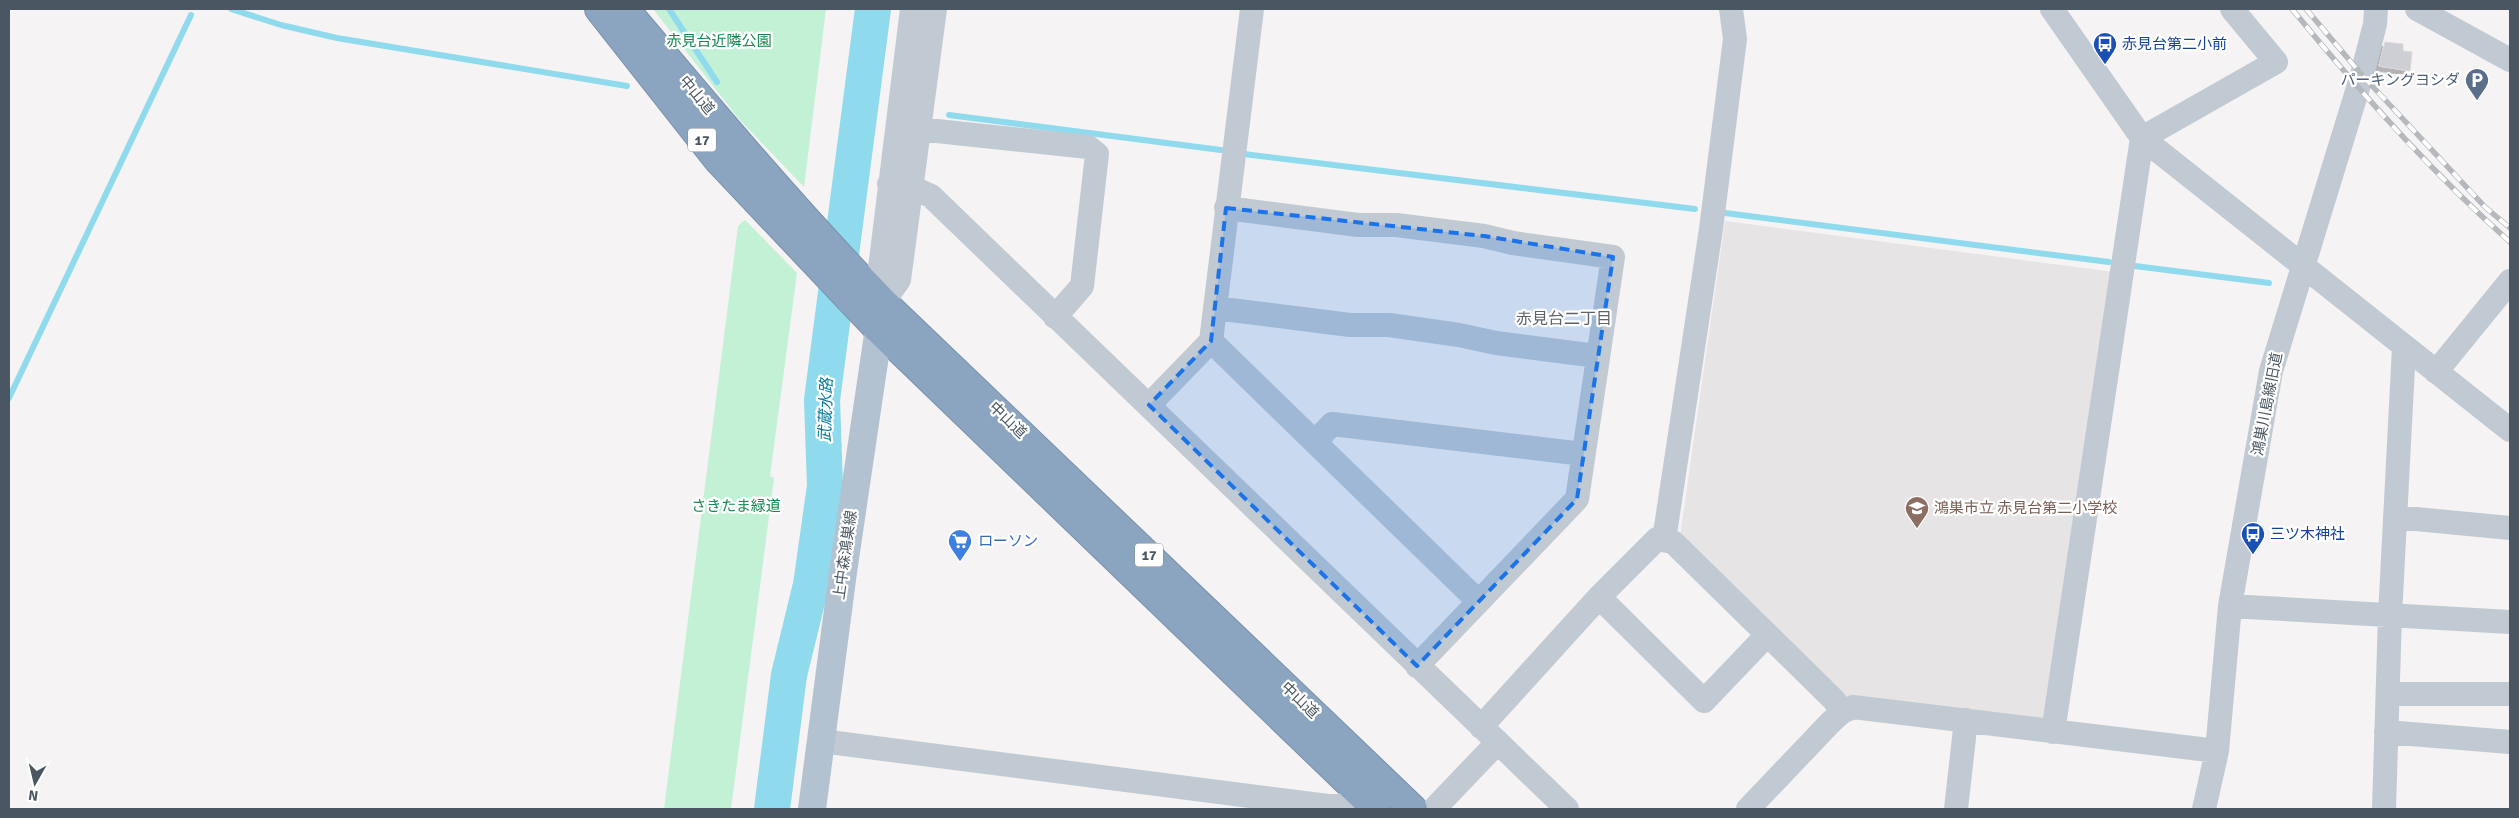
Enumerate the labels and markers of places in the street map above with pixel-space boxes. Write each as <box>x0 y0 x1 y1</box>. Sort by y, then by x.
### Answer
bus stop icon: 赤見台第二小前 <box>2092 31 2118 65</box>
place label: 赤見台第二小前 <box>2122 35 2227 53</box>
parking icon: パーキングヨシダ <box>2464 67 2490 101</box>
place label: パーキングヨシダ <box>2340 71 2460 89</box>
school or university icon: 鴻巣市立 赤見台第二小学校 <box>1904 495 1930 529</box>
place label: 鴻巣市立 赤見台第二小学校 <box>1934 499 2117 517</box>
bus stop icon: 三ツ木神社 <box>2240 521 2266 555</box>
place label: 三ツ木神社 <box>2270 525 2345 543</box>
supermarket icon: ローソン <box>947 528 973 562</box>
place label: ローソン <box>978 532 1038 550</box>

